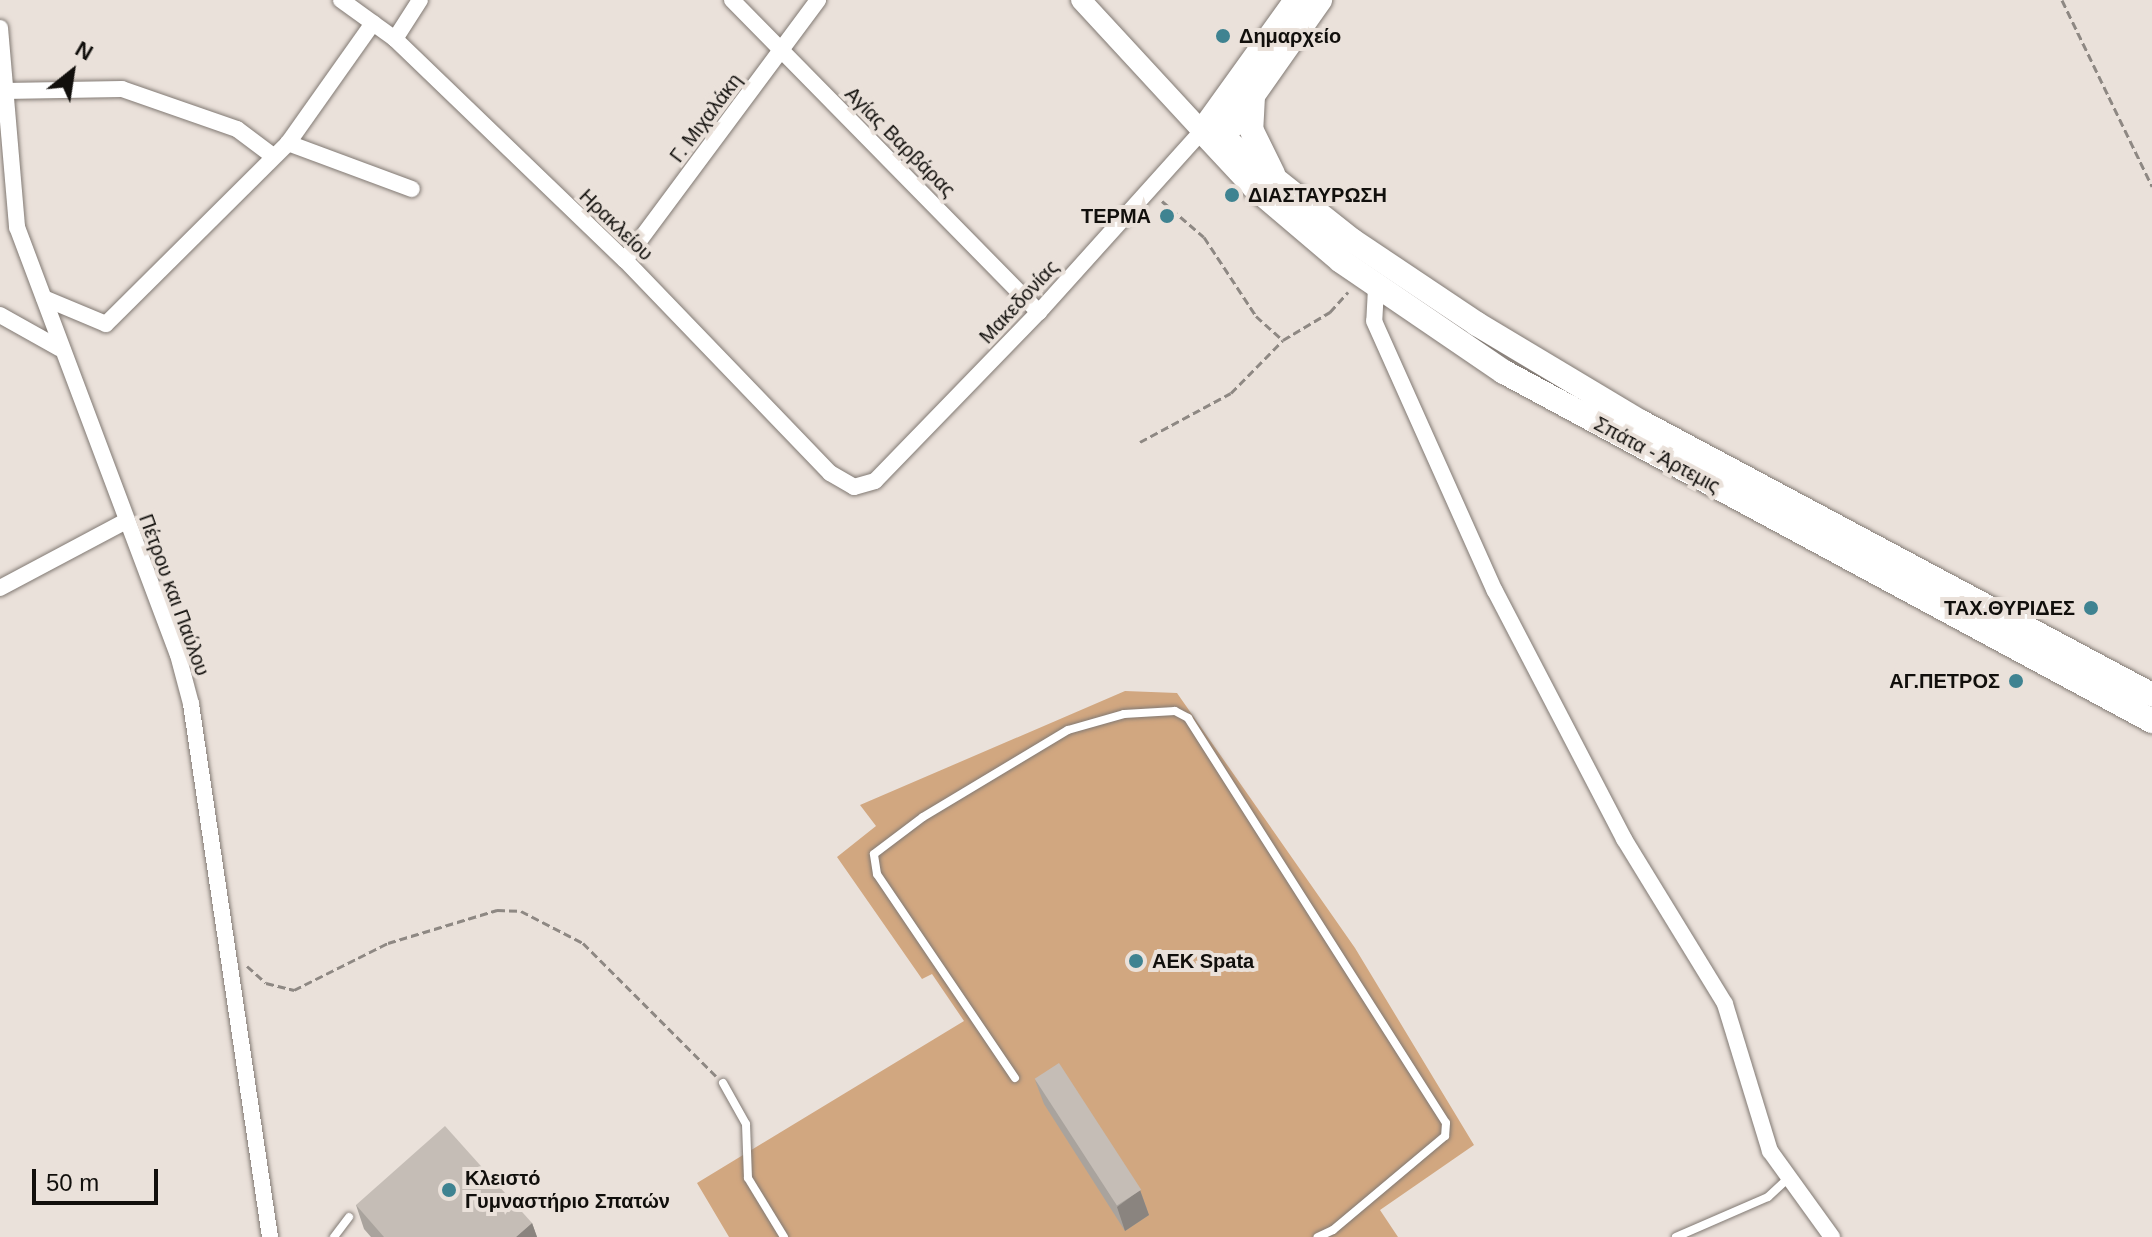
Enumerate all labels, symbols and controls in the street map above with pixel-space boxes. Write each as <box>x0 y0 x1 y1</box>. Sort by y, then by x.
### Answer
place label: Δημαρχείο <box>1239 24 1341 48</box>
marker: Δημαρχείο <box>1214 27 1232 45</box>
north arrow <box>32 32 112 112</box>
text: N <box>71 36 97 66</box>
street label: Γ. Μιχαλάκη <box>665 69 747 167</box>
street label: Αγίας Βαρβάρας <box>840 82 960 202</box>
place label: ΔΙΑΣΤΑΥΡΩΣΗ <box>1248 183 1387 207</box>
street label: Ηρακλείου <box>574 184 658 266</box>
marker: ΔΙΑΣΤΑΥΡΩΣΗ <box>1223 186 1241 204</box>
place label: ΤΕΡΜΑ <box>1081 204 1151 228</box>
marker: ΤΕΡΜΑ <box>1158 207 1176 225</box>
street label: Μακεδονίας <box>974 255 1064 349</box>
street label: Σπάτα - Άρτεμις <box>1589 411 1725 499</box>
street label: Πέτρου και Παύλου <box>134 511 214 679</box>
place label: ΤΑΧ.ΘΥΡΙΔΕΣ <box>1944 596 2075 620</box>
marker: ΤΑΧ.ΘΥΡΙΔΕΣ <box>2082 599 2100 617</box>
place label: ΑΓ.ΠΕΤΡΟΣ <box>1889 669 2000 693</box>
marker: ΑΓ.ΠΕΤΡΟΣ <box>2007 672 2025 690</box>
place label: AEK Spata <box>1152 949 1254 973</box>
marker: AEK Spata <box>1127 952 1145 970</box>
scale bar <box>36 1153 162 1203</box>
place label: Κλειστό Γυμναστήριο Σπατών <box>465 1166 670 1213</box>
text: 50 m <box>46 1169 99 1196</box>
marker: Κλειστό Γυμναστήριο Σπατών <box>440 1181 458 1199</box>

